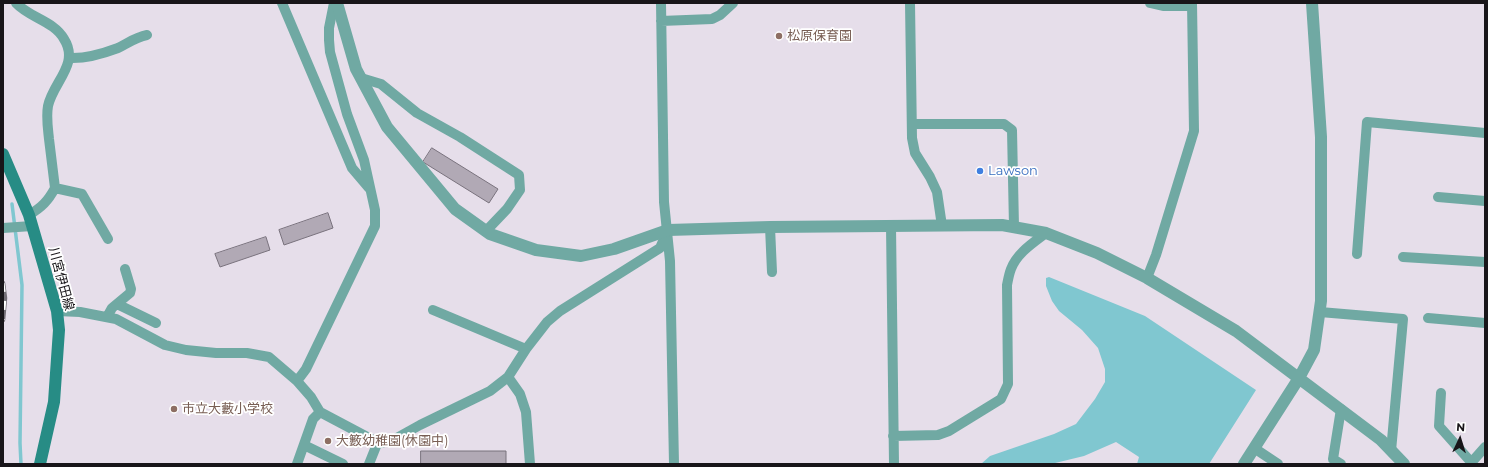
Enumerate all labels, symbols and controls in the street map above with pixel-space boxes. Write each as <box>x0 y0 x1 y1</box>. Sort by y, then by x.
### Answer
place label: 松原保育園 <box>787 28 852 44</box>
marker: 松原保育園 <box>774 31 784 41</box>
place label: Lawson <box>988 163 1038 179</box>
marker: Lawson <box>975 166 985 176</box>
street label: 川宮伊田線 <box>45 246 77 312</box>
place label: 市立大藪小学校 <box>182 401 273 417</box>
marker: 市立大藪小学校 <box>169 404 179 414</box>
north arrow <box>1440 419 1480 459</box>
text: N <box>1456 420 1466 434</box>
place label: 大籔幼稚園(休園中) <box>336 433 449 449</box>
marker: 大籔幼稚園(休園中) <box>323 436 333 446</box>

